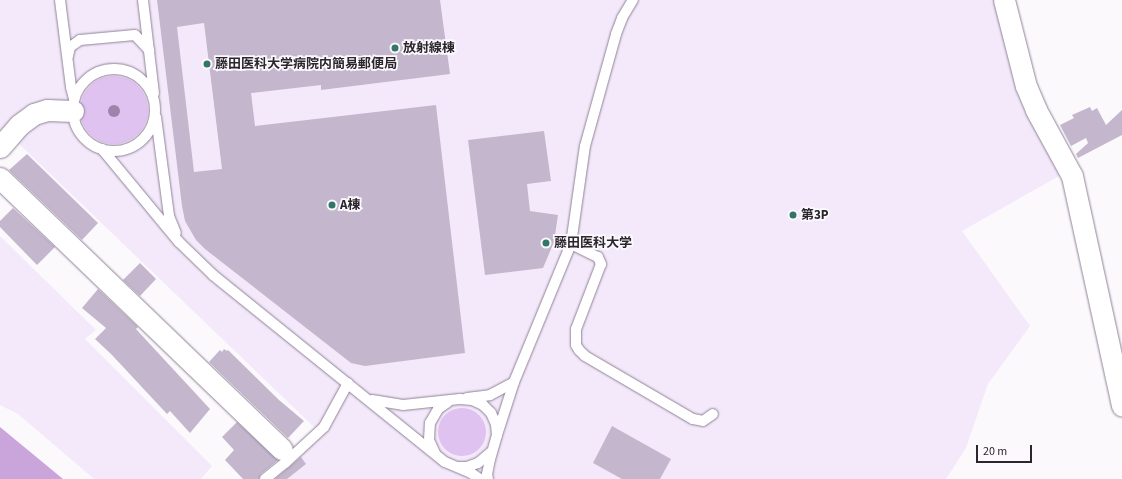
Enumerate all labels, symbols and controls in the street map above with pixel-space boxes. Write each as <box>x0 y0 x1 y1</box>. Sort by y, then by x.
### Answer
place label: 放射線棟 <box>403 40 455 56</box>
marker: 放射線棟 <box>390 43 400 53</box>
place label: 藤田医科大学病院内簡易郵便局 <box>215 56 397 72</box>
marker: 藤田医科大学病院内簡易郵便局 <box>202 59 212 69</box>
place label: A棟 <box>340 197 360 213</box>
marker: A棟 <box>327 200 337 210</box>
place label: 第3P <box>801 207 829 223</box>
marker: 第3P <box>788 210 798 220</box>
place label: 藤田医科大学 <box>554 235 632 251</box>
marker: 藤田医科大学 <box>541 238 551 248</box>
scale bar <box>978 437 1034 463</box>
text: 20 m <box>983 443 1007 460</box>

